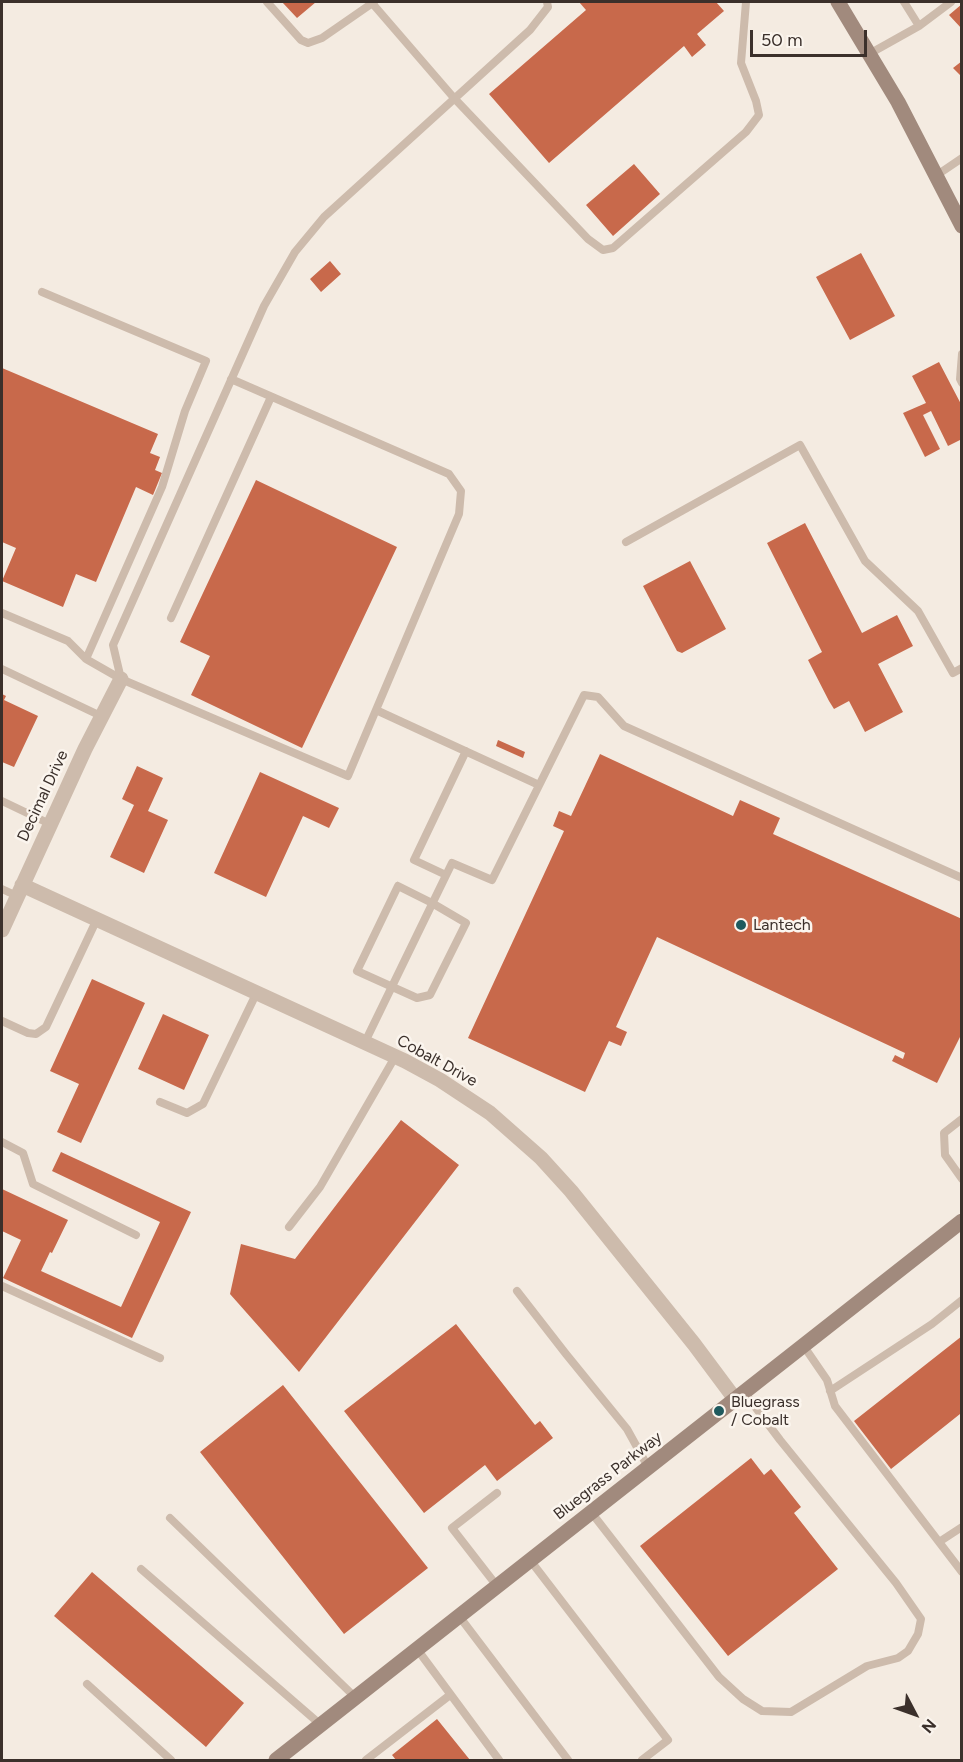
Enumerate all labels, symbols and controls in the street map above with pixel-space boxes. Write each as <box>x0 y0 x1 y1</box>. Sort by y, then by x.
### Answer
scale bar <box>753 18 870 56</box>
text: 50 m <box>761 29 803 51</box>
street label: Decimal Drive <box>14 747 72 845</box>
place label: Lantech <box>753 915 811 935</box>
marker: Lantech <box>734 918 748 932</box>
street label: Cobalt Drive <box>393 1031 481 1091</box>
place label: Bluegrass / Cobalt <box>731 1392 800 1430</box>
marker: Bluegrass / Cobalt <box>712 1404 726 1418</box>
street label: Bluegrass Parkway <box>550 1428 666 1524</box>
north arrow <box>885 1684 945 1744</box>
text: N <box>918 1715 940 1737</box>

